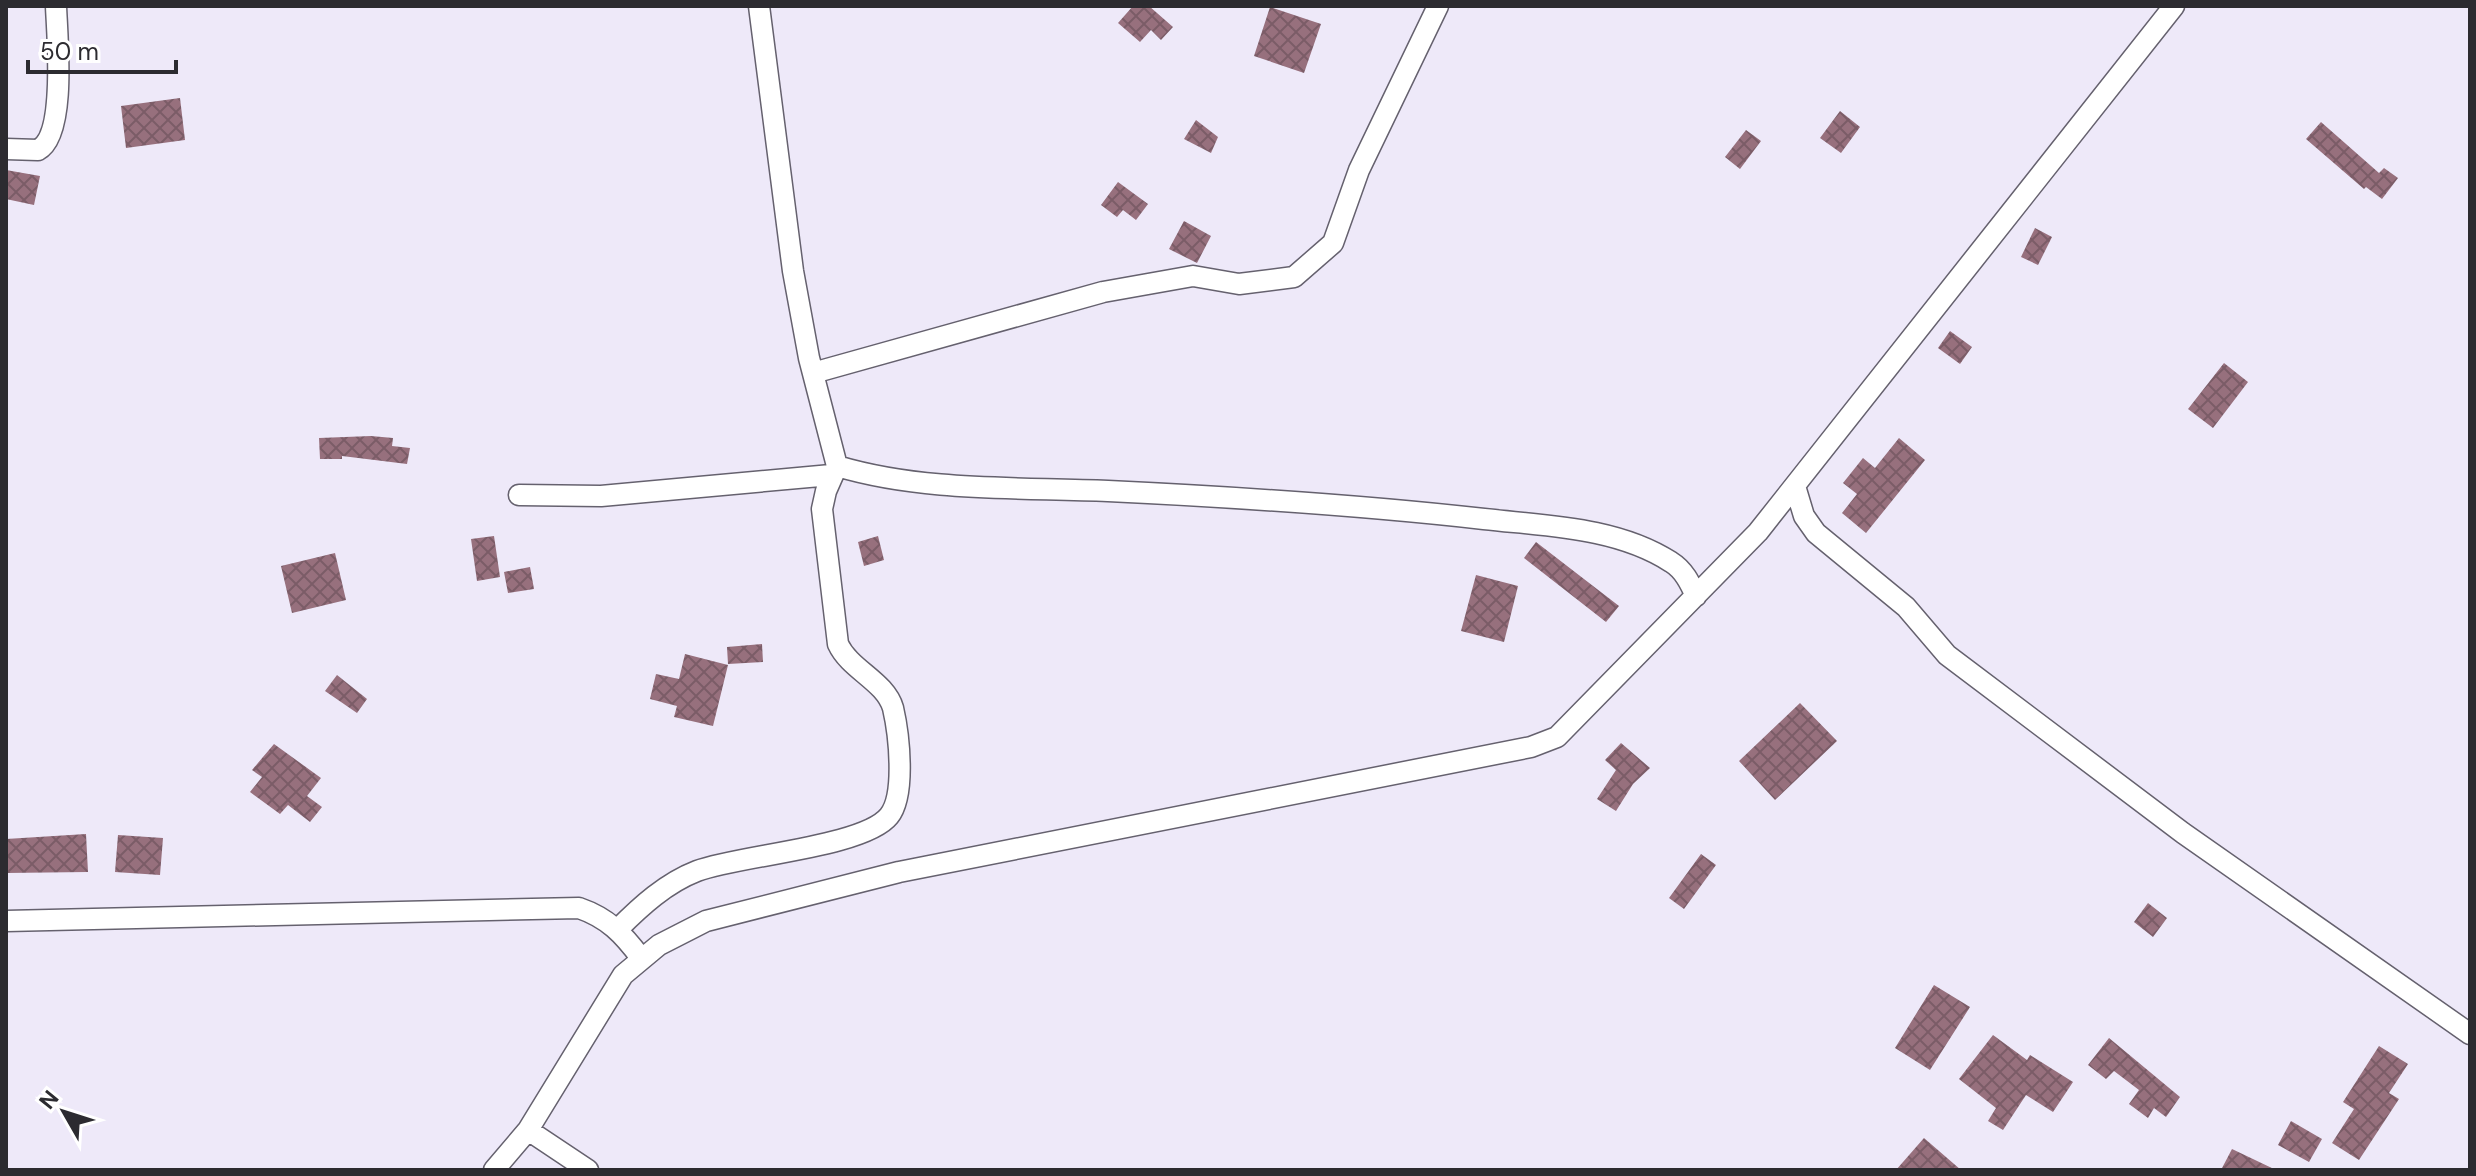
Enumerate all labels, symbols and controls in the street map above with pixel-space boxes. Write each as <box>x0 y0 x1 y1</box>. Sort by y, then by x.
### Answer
scale bar <box>28 24 176 74</box>
text: 50 m <box>40 36 99 67</box>
north arrow <box>24 1072 104 1152</box>
text: N <box>33 1084 65 1115</box>

